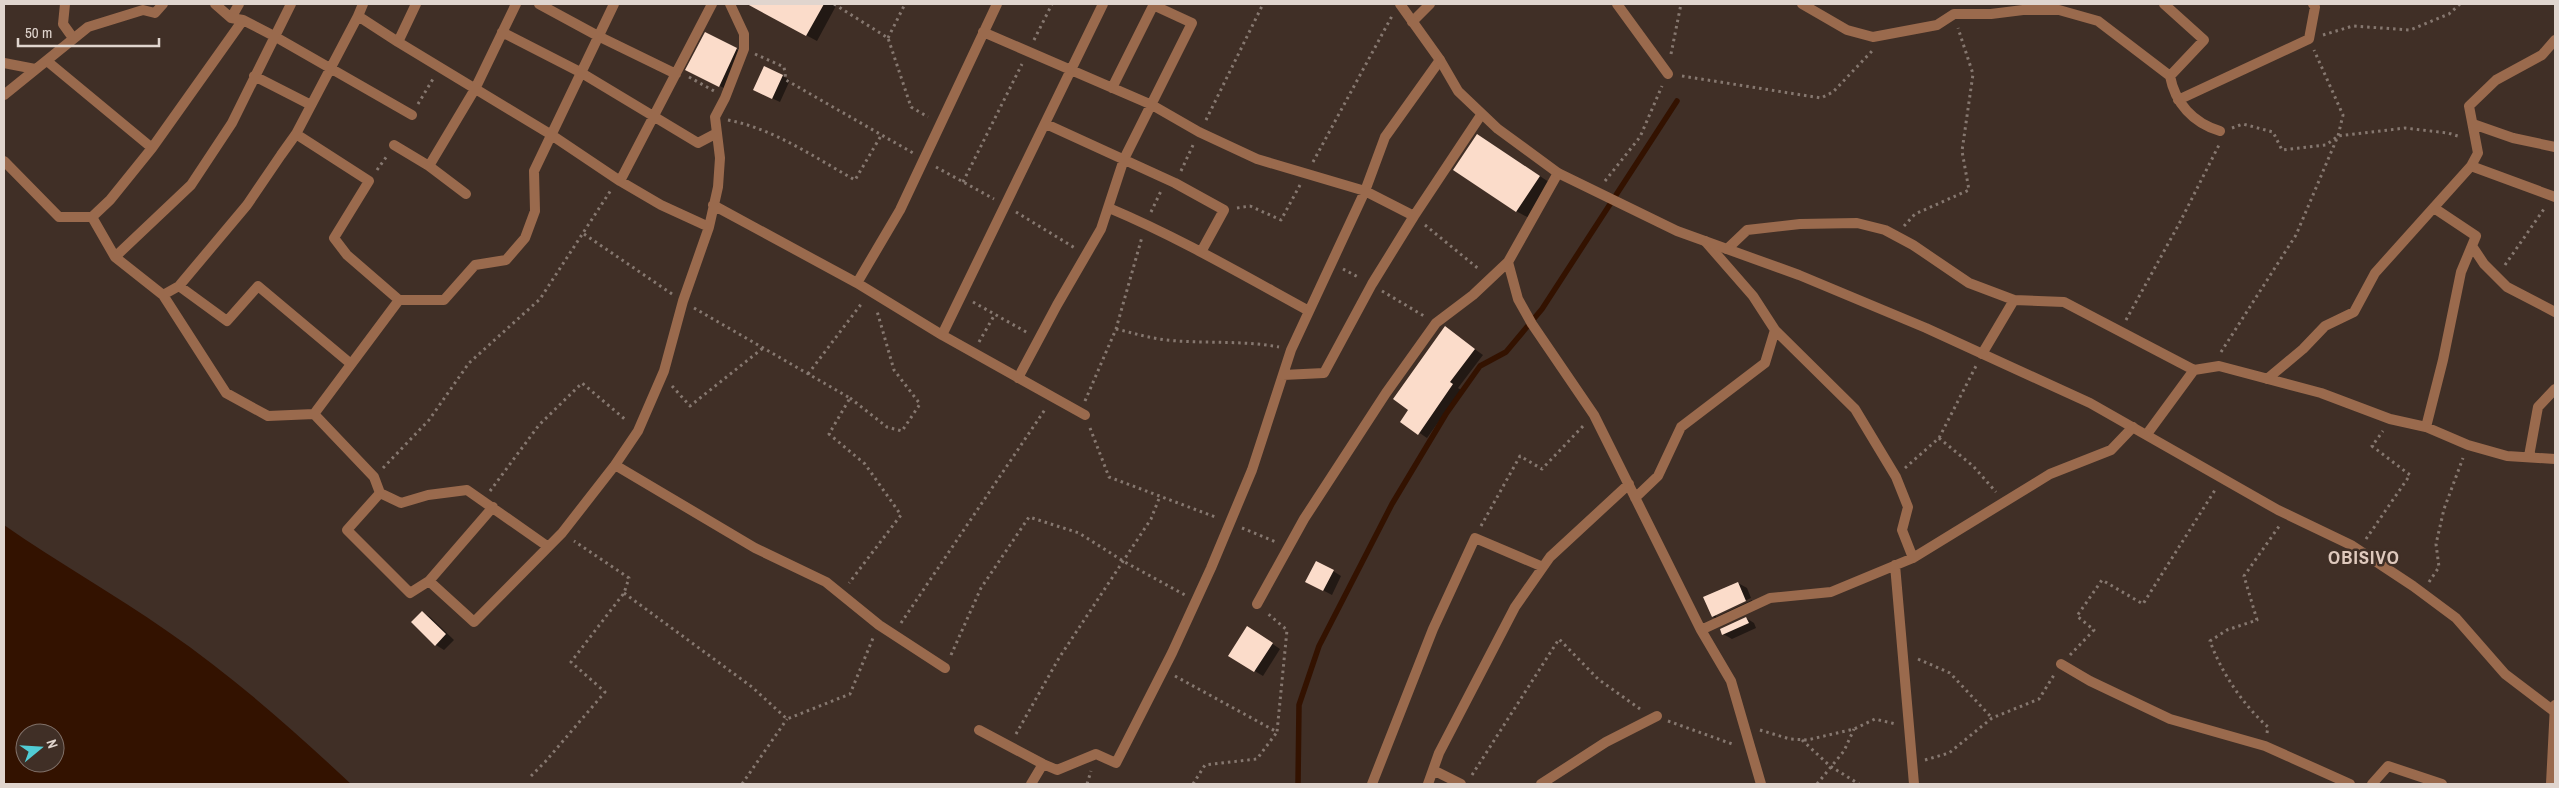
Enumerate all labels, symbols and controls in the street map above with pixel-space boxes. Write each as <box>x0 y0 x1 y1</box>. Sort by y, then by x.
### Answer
scale bar <box>18 15 159 47</box>
text: 50 m <box>25 22 52 43</box>
district label: OBISIVO <box>2328 544 2400 570</box>
north arrow <box>15 723 65 773</box>
text: N <box>43 737 62 751</box>

